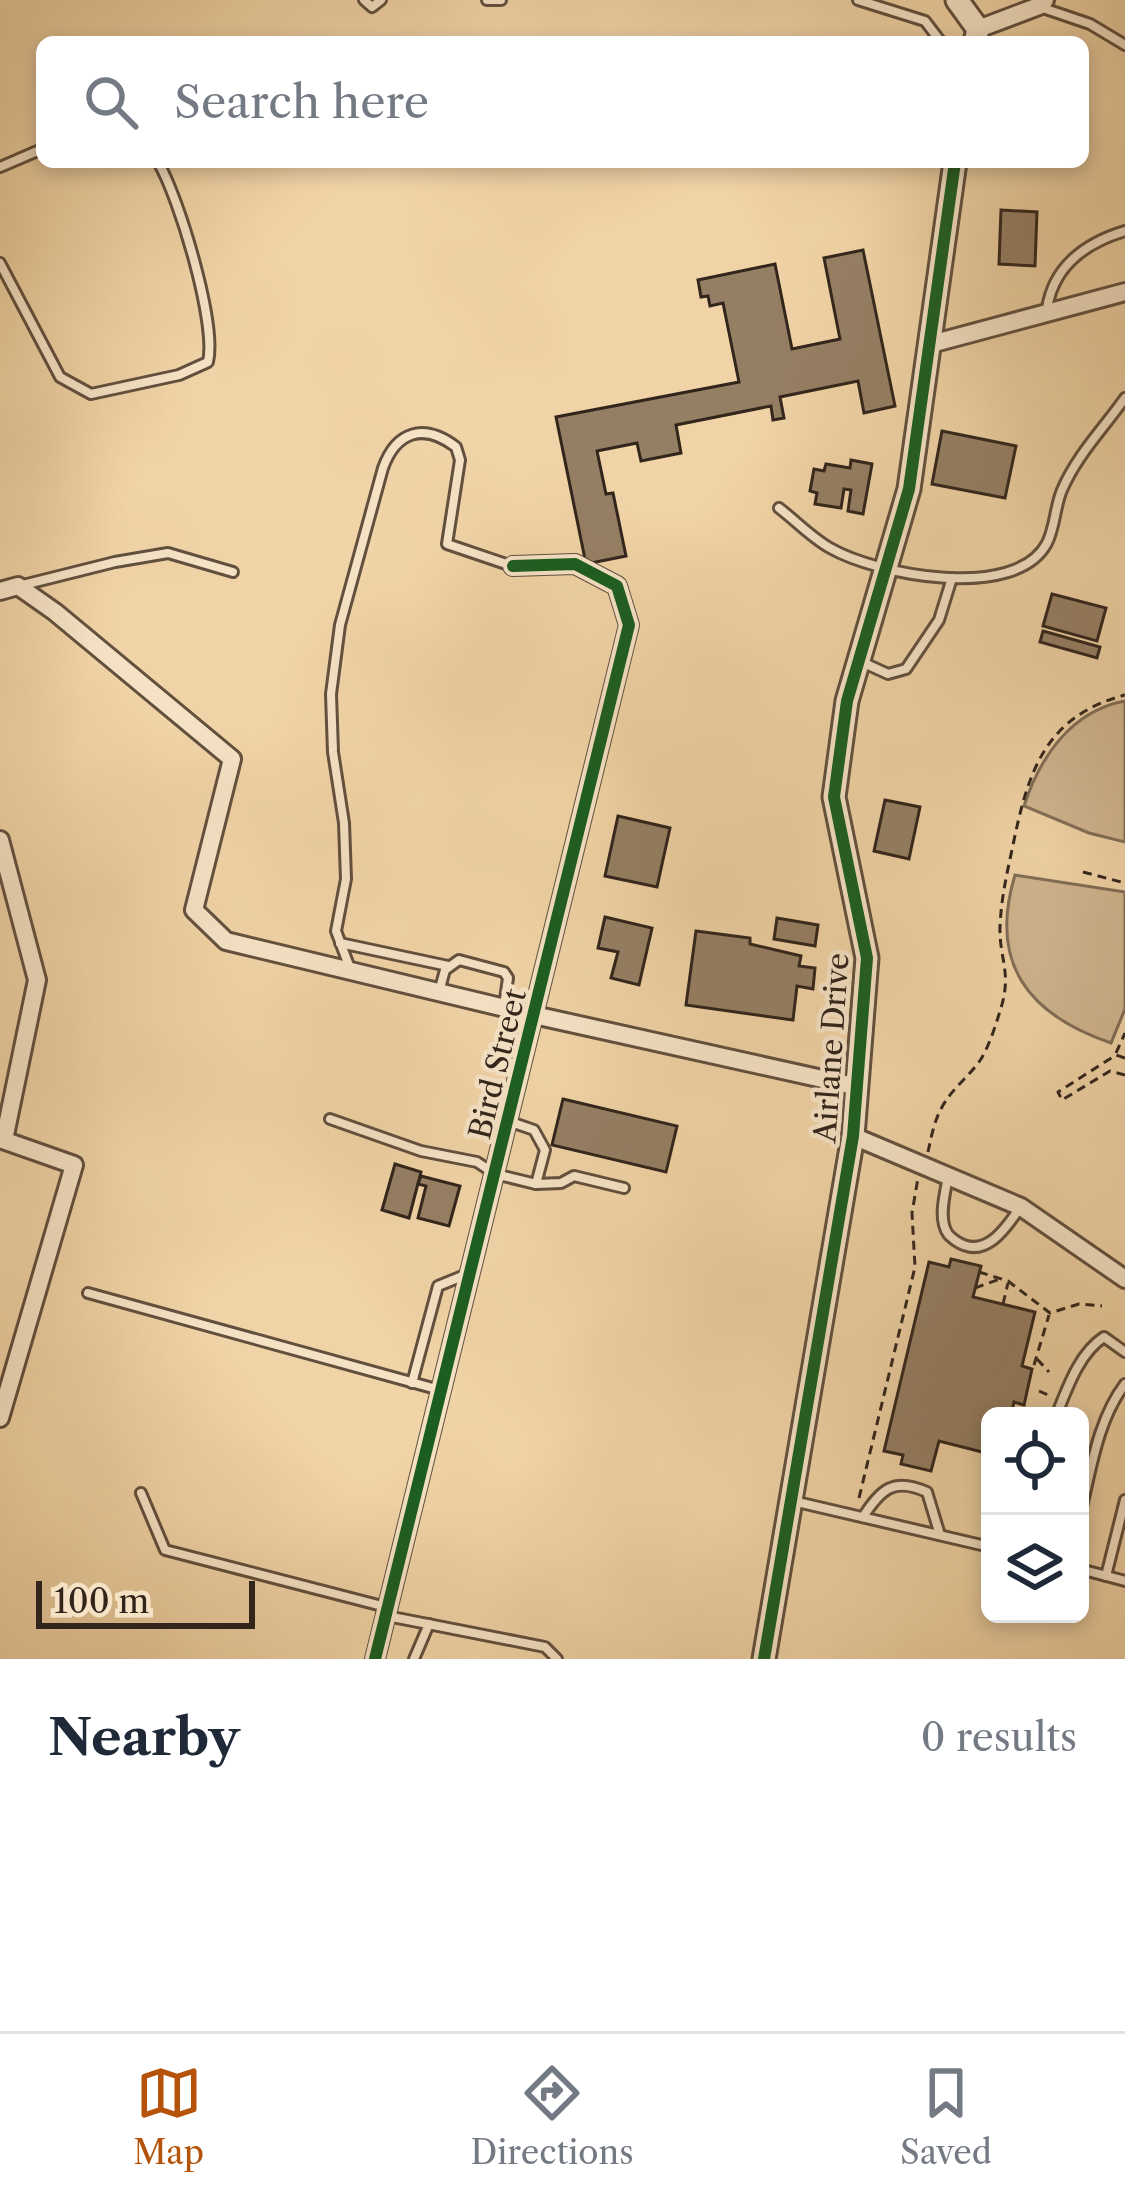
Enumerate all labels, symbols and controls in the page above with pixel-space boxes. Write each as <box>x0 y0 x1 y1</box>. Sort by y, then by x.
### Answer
search box <box>36 36 1089 168</box>
icon: search <box>78 69 144 135</box>
text: Search here <box>174 74 429 130</box>
street label: Airlane Drive <box>806 952 857 1145</box>
street label: Bird Street <box>461 985 534 1143</box>
map controls <box>981 1407 1089 1623</box>
button: locate <box>981 1407 1089 1515</box>
button: layers <box>981 1515 1089 1623</box>
scale bar <box>36 1575 255 1628</box>
text: 100 m <box>54 1581 149 1622</box>
text: Nearby <box>48 1706 240 1768</box>
text: 0 results <box>921 1713 1077 1761</box>
tab: Map <box>133 2060 204 2173</box>
tab: Directions <box>471 2060 634 2173</box>
tab: Saved <box>900 2060 992 2173</box>

